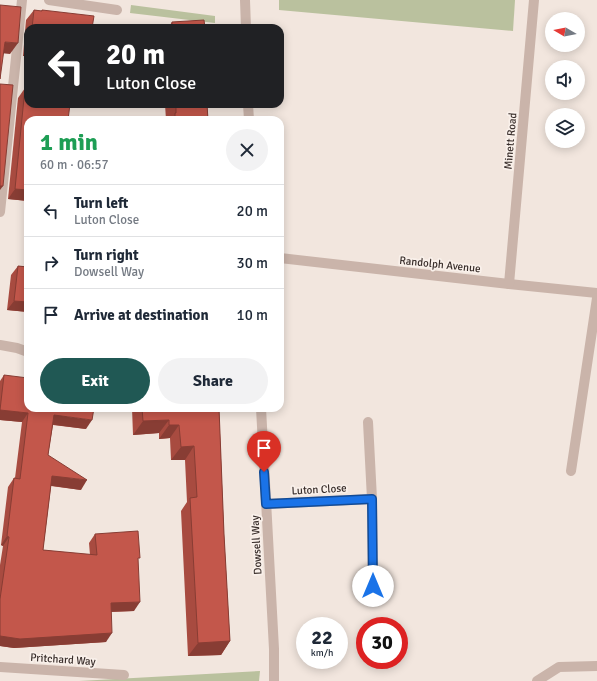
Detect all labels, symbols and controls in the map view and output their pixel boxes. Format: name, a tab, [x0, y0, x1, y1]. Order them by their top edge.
north arrow	[545, 12, 585, 52]
map controls	[545, 12, 585, 148]
text: 20 m	[106, 38, 165, 72]
icon: left	[40, 40, 92, 92]
button: sound	[545, 60, 585, 100]
text: Luton Close	[106, 72, 196, 94]
button: layers	[545, 108, 585, 148]
street label: Minett Road	[502, 112, 519, 170]
text: 1 min	[40, 127, 98, 157]
button: close	[226, 129, 268, 171]
text: 60 m · 06:57	[40, 157, 109, 173]
text: Turn left	[74, 194, 128, 212]
icon: left	[40, 200, 62, 222]
text: 20 m	[237, 202, 268, 220]
text: Luton Close	[74, 212, 139, 228]
text: Turn right	[74, 246, 139, 264]
icon: right	[40, 252, 62, 274]
text: 30 m	[237, 254, 268, 272]
street label: Randolph Avenue	[399, 254, 481, 275]
text: Dowsell Way	[74, 264, 144, 280]
icon: arrive	[40, 304, 62, 326]
text: Arrive at destination	[74, 306, 209, 324]
text: 10 m	[237, 306, 268, 324]
button: Exit	[40, 358, 150, 404]
button: Share	[158, 358, 268, 404]
pin	[247, 431, 281, 472]
icon: arrive	[253, 437, 275, 459]
street label: Luton Close	[291, 482, 347, 497]
street label: Dowsell Way	[248, 514, 265, 575]
position arrow	[352, 565, 394, 607]
speed limit sign: 30	[356, 617, 408, 669]
text: 22	[311, 625, 333, 650]
text: km/h	[311, 647, 333, 659]
street label: Pritchard Way	[30, 651, 97, 668]

